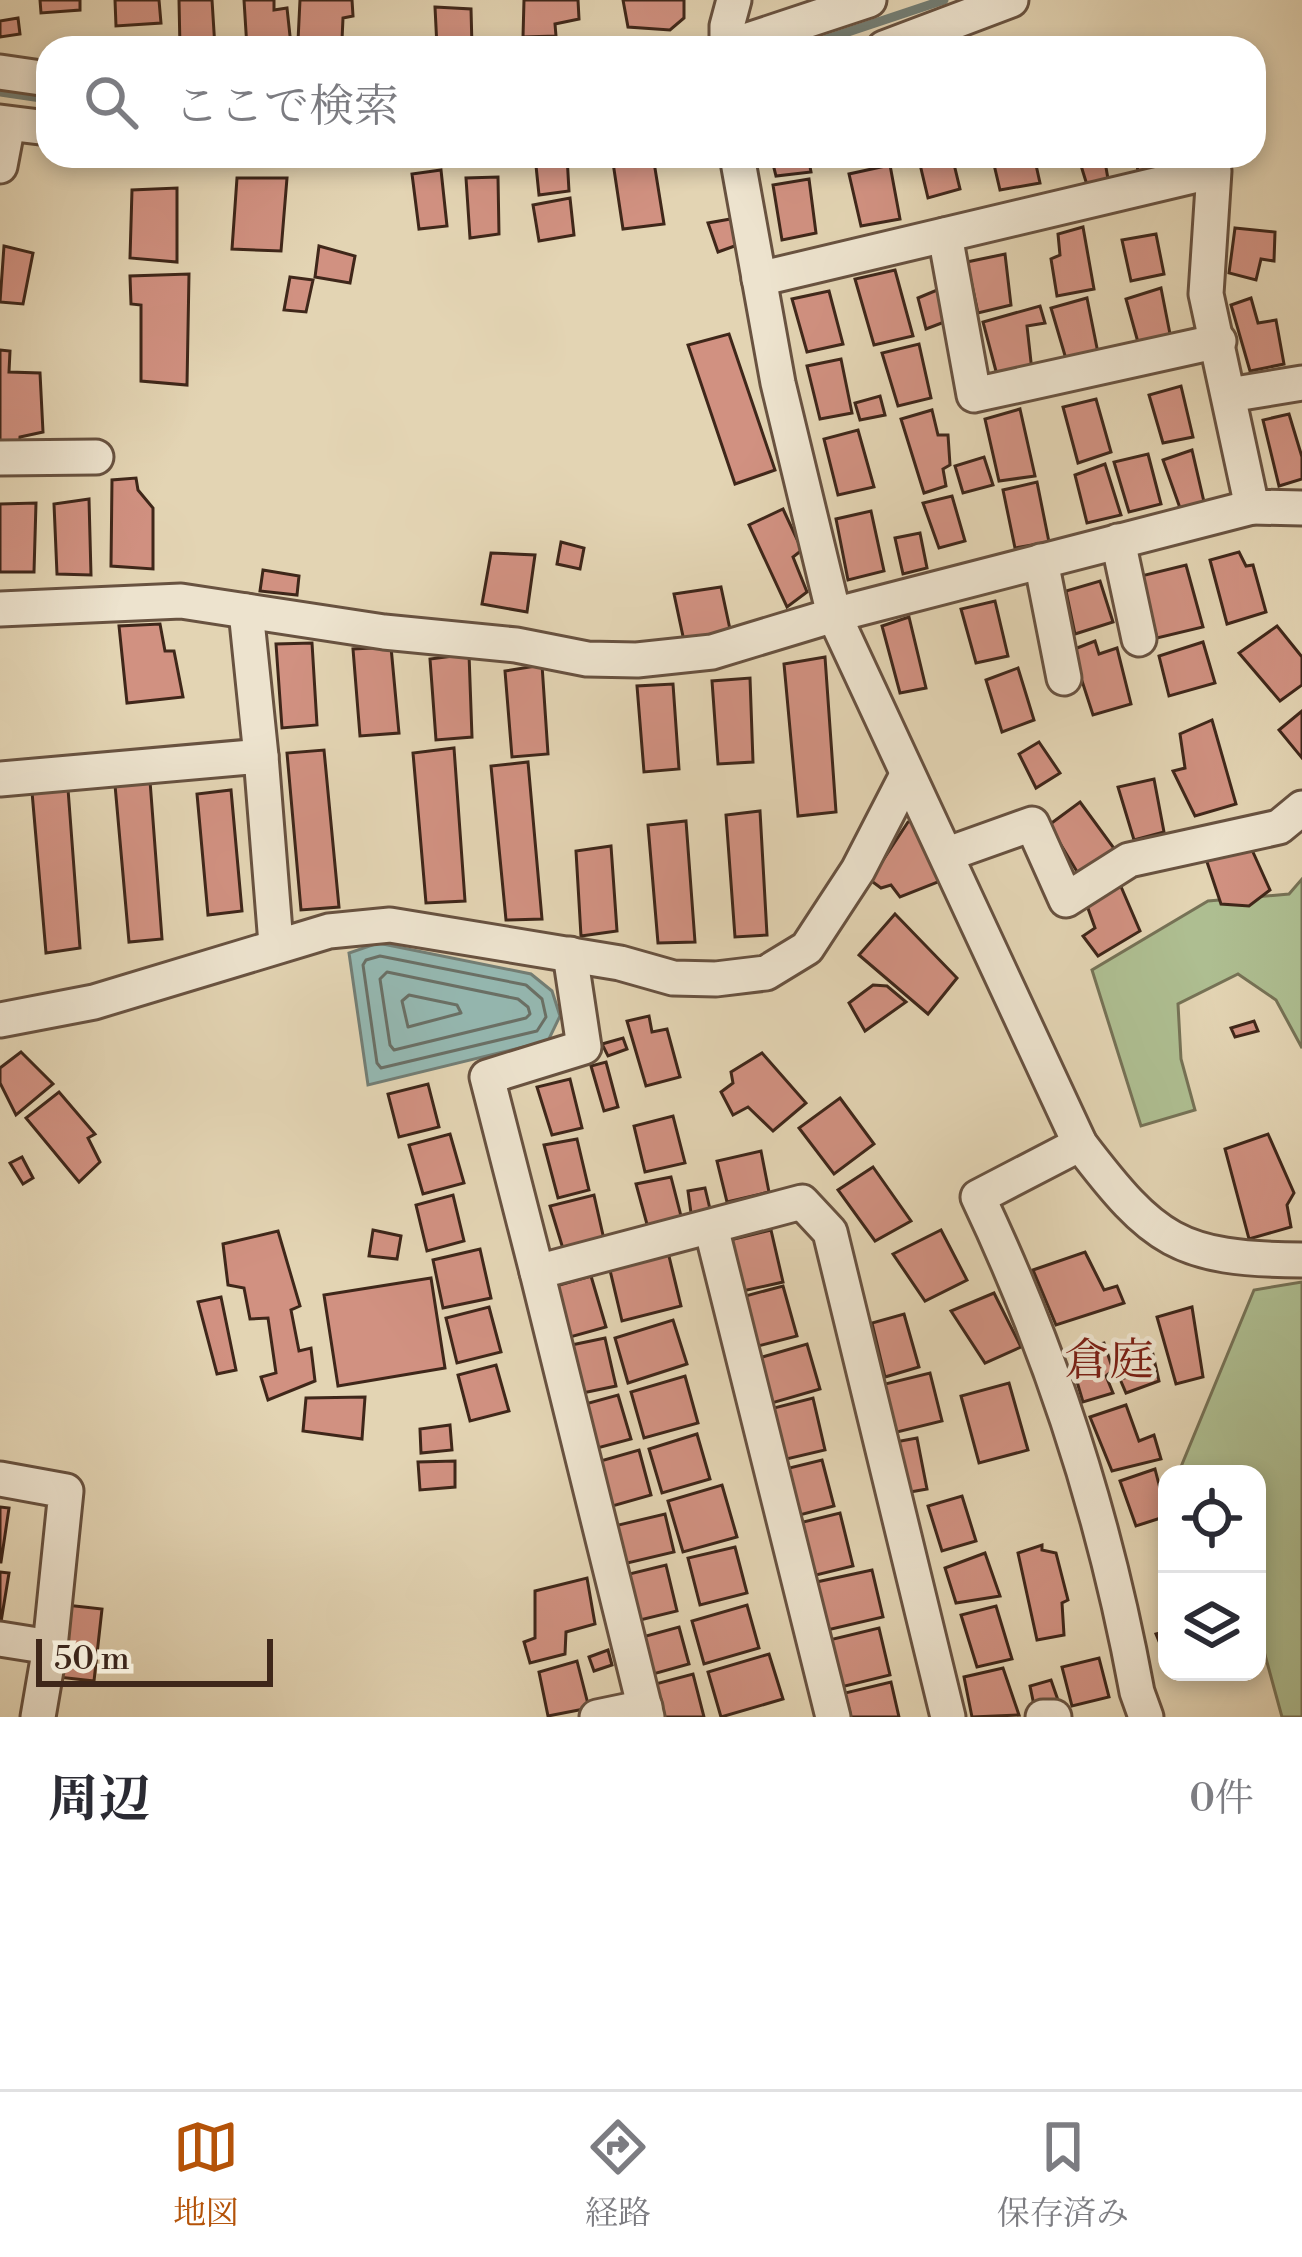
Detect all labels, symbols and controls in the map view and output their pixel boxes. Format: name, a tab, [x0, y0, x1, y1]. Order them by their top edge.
search box	[36, 36, 1266, 168]
icon: search	[78, 69, 144, 135]
text: ここで検索	[174, 79, 399, 136]
district label: 倉庭	[1064, 1333, 1154, 1390]
map controls	[1158, 1465, 1266, 1681]
button: locate	[1158, 1465, 1266, 1573]
button: layers	[1158, 1573, 1266, 1681]
scale bar	[36, 1633, 273, 1686]
text: 50 m	[54, 1639, 130, 1680]
text: 周辺	[48, 1769, 150, 1833]
text: 0件	[1189, 1775, 1254, 1824]
tab: 地図	[173, 2114, 239, 2235]
tab: 経路	[585, 2114, 651, 2235]
tab: 保存済み	[997, 2114, 1129, 2235]

